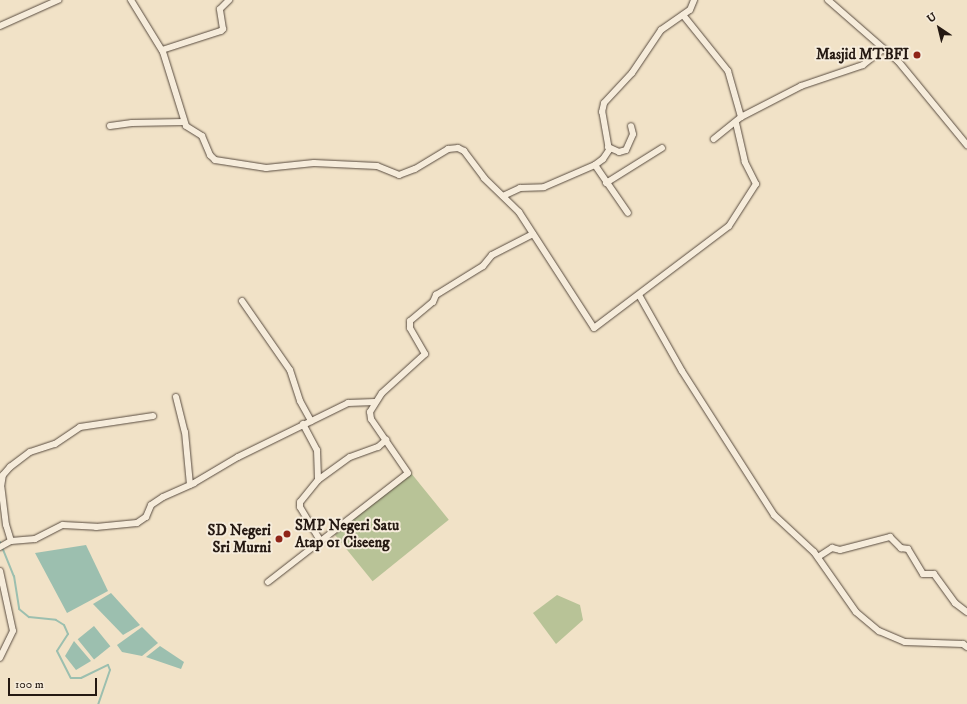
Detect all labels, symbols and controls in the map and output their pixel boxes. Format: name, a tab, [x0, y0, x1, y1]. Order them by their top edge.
north arrow	[919, 8, 959, 48]
text: U	[925, 10, 940, 26]
place label: Masjid MTBFI	[816, 46, 909, 64]
marker: Masjid MTBFI	[912, 50, 922, 60]
place label: SMP Negeri Satu Atap 01 Ciseeng	[295, 516, 399, 551]
place label: SD Negeri Sri Murni	[208, 521, 271, 556]
marker: SMP Negeri Satu Atap 01 Ciseeng	[282, 529, 292, 539]
marker: SD Negeri Sri Murni	[274, 534, 284, 544]
scale bar	[10, 670, 99, 696]
text: 100 m	[15, 677, 44, 692]

